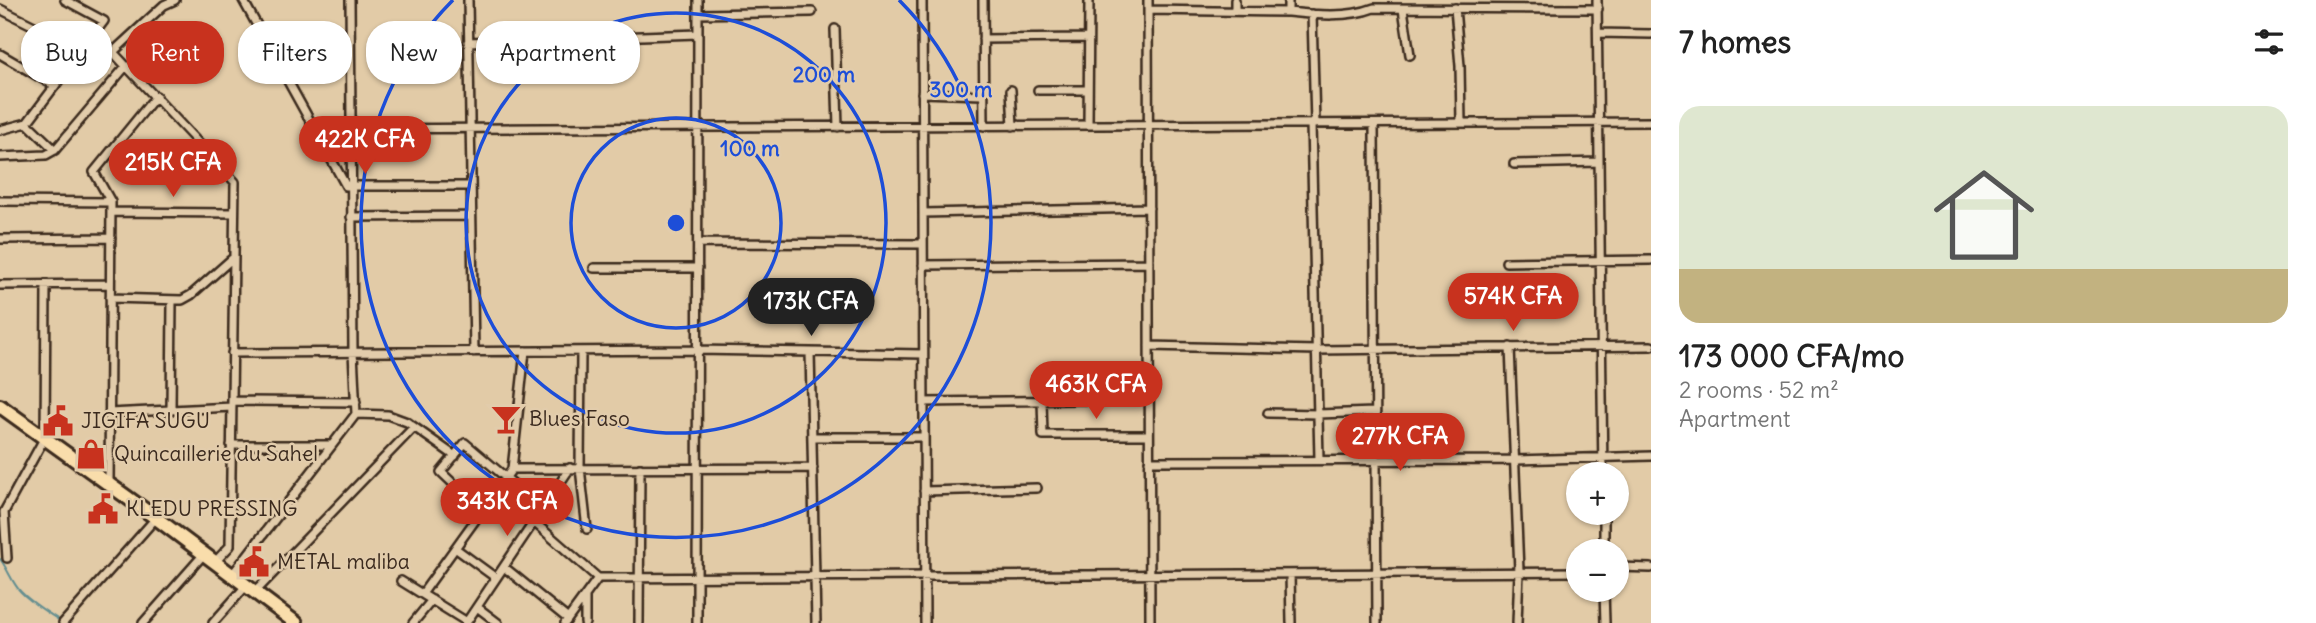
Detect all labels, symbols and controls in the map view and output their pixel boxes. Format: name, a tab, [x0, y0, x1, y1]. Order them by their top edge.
chip: Buy	[21, 21, 112, 84]
chip: Rent	[126, 21, 224, 84]
chip: Filters	[238, 21, 352, 84]
chip: New	[366, 21, 462, 84]
chip: Apartment	[476, 21, 640, 84]
text: 7 homes	[1679, 23, 1791, 61]
icon: filters	[2250, 23, 2288, 61]
text: 200 m	[793, 61, 856, 88]
text: 300 m	[930, 76, 993, 103]
pin: 422K CFA	[293, 116, 437, 176]
text: 422K CFA	[315, 124, 415, 153]
text: 100 m	[720, 135, 780, 162]
pin: 215K CFA	[101, 140, 245, 199]
text: 215K CFA	[125, 147, 221, 176]
icon: home	[1921, 152, 2047, 278]
centre of rings	[664, 211, 688, 235]
pin: 574K CFA	[1441, 274, 1585, 333]
pin: 173K CFA	[739, 278, 883, 338]
text: 574K CFA	[1464, 281, 1562, 310]
text: 173K CFA	[764, 286, 858, 315]
text: 173 000 CFA/mo	[1679, 337, 1904, 375]
pin: 463K CFA	[1024, 362, 1168, 421]
text: 463K CFA	[1045, 369, 1147, 398]
text: 2 rooms · 52 m²	[1679, 375, 1839, 404]
bar icon: Blues Faso	[489, 402, 523, 436]
public building icon: JIGIFA SUGU	[41, 404, 75, 438]
text: Apartment	[1679, 404, 1791, 433]
place label: Blues Faso	[529, 405, 630, 432]
place label: JIGIFA SUGU	[81, 407, 210, 434]
pin: 277K CFA	[1328, 414, 1472, 473]
text: 277K CFA	[1352, 421, 1448, 450]
shop icon: Quincaillerie du Sahel	[74, 437, 108, 471]
place label: Quincaillerie du Sahel	[114, 440, 318, 467]
map controls	[1566, 462, 1629, 602]
button: +	[1566, 462, 1629, 525]
pin: 343K CFA	[435, 478, 579, 538]
text: 343K CFA	[457, 486, 557, 515]
public building icon: KLEDU PRESSING	[86, 492, 120, 526]
place label: KLEDU PRESSING	[126, 495, 297, 522]
button: −	[1566, 539, 1629, 602]
public building icon: METAL maliba	[237, 545, 271, 579]
place label: METAL maliba	[277, 548, 410, 575]

